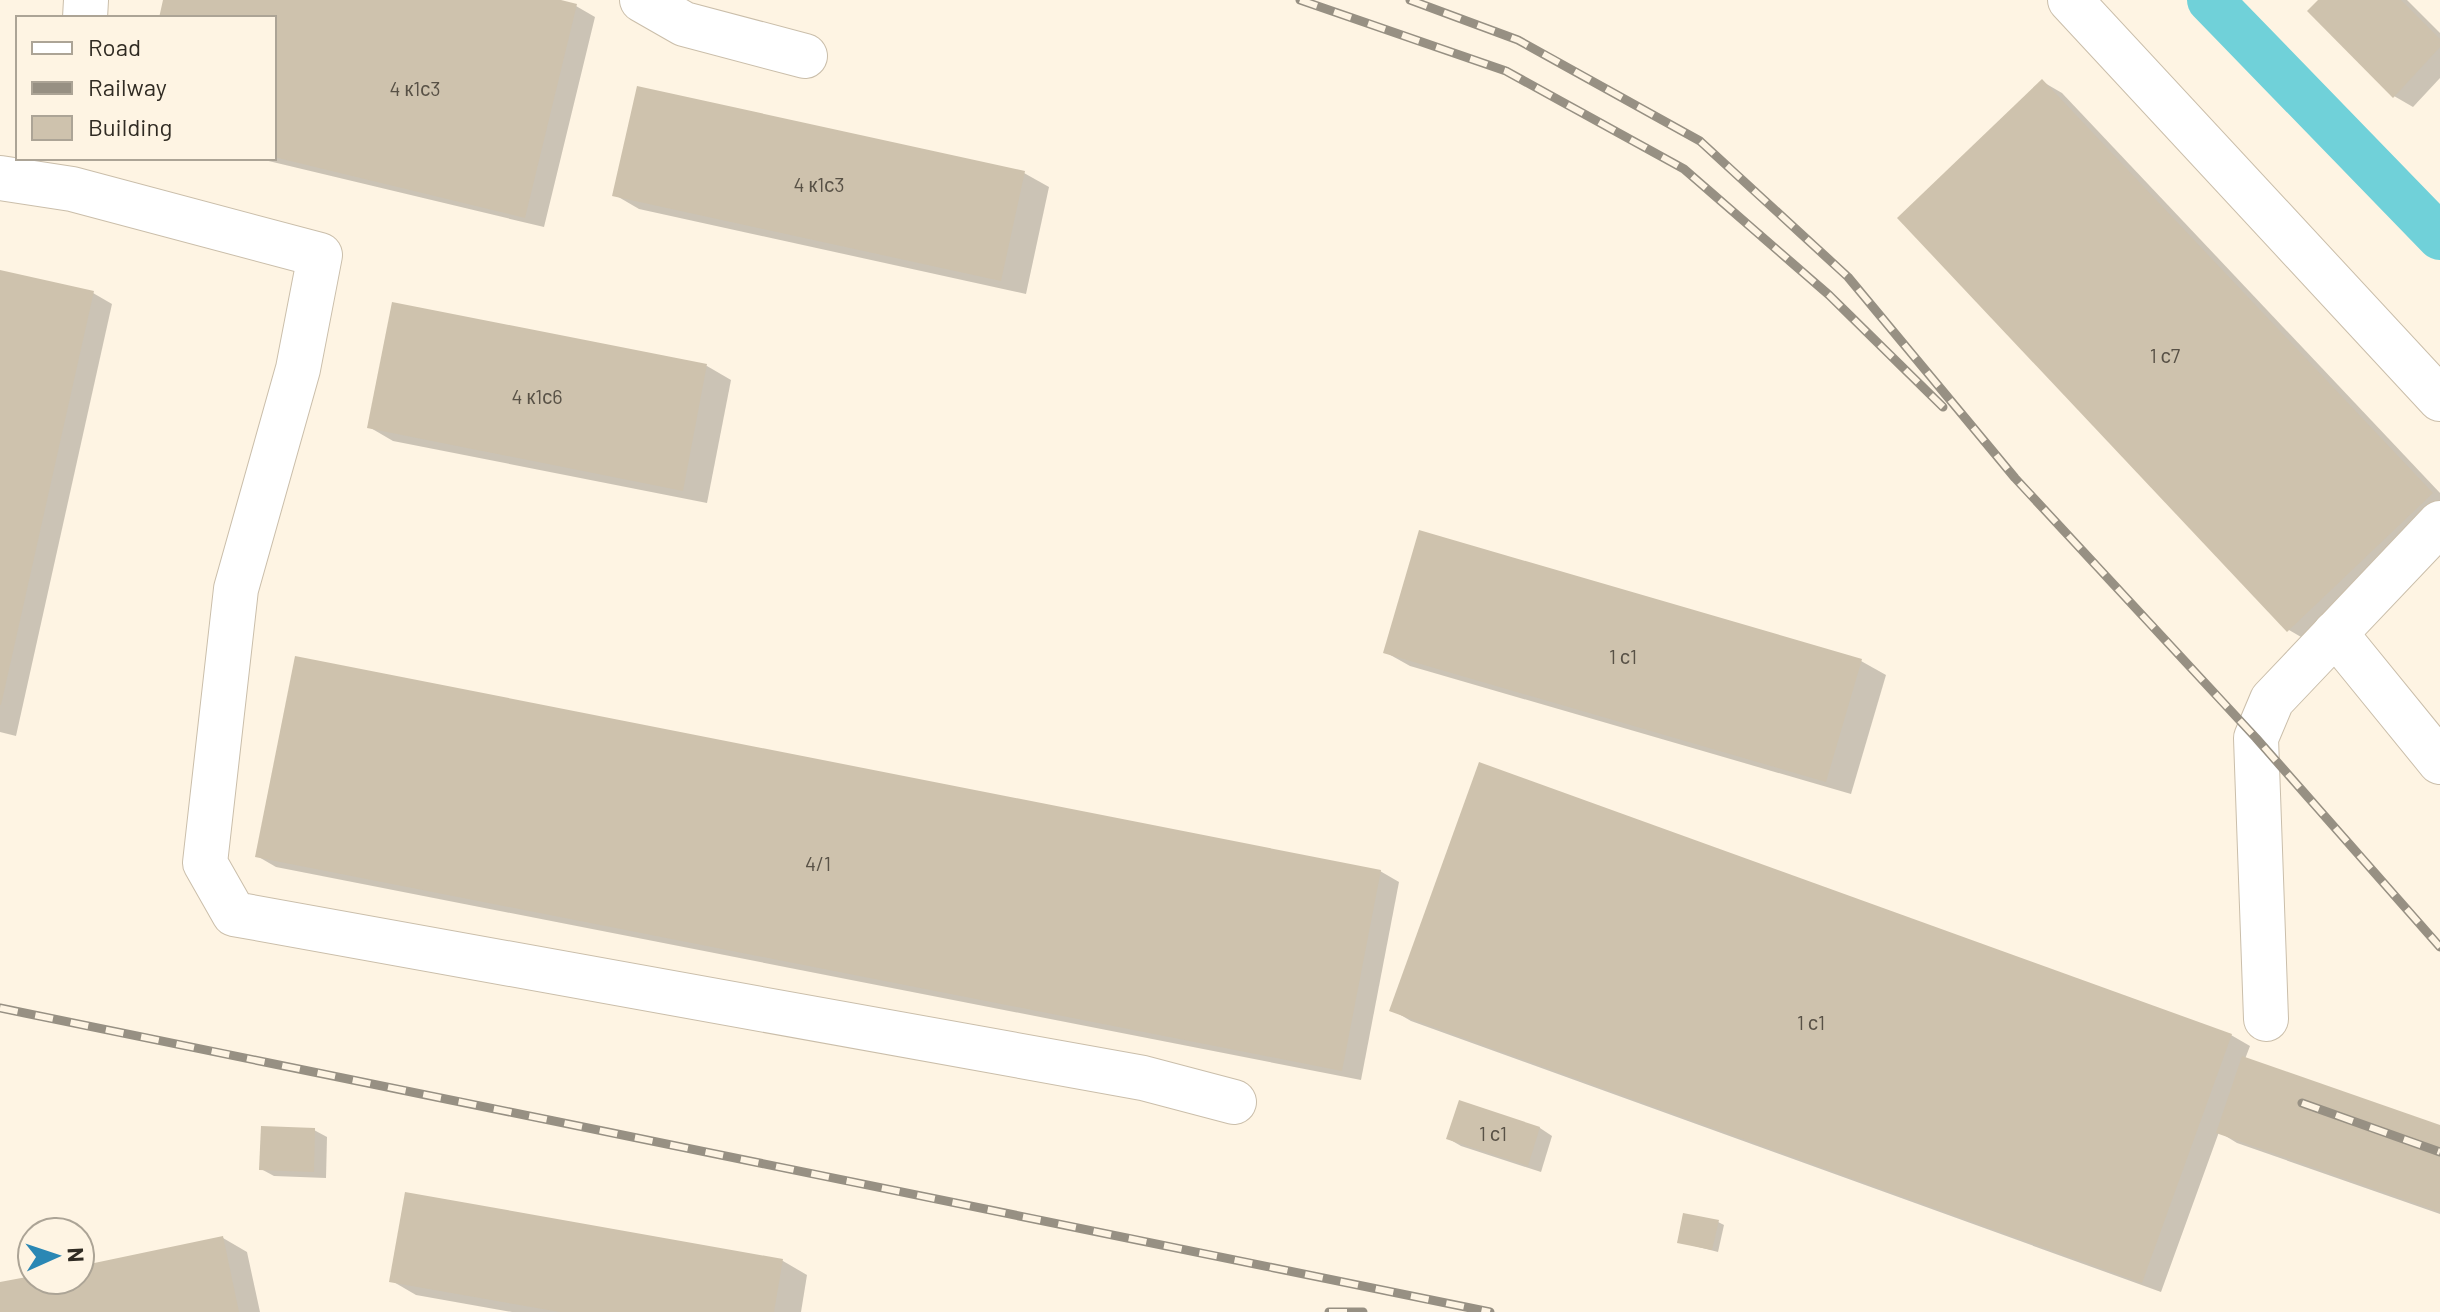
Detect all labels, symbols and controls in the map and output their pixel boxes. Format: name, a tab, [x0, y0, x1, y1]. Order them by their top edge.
legend	[16, 16, 276, 160]
text: Road	[88, 32, 141, 61]
text: Railway	[88, 72, 167, 101]
house number: 4 к1с3	[389, 76, 441, 100]
text: Building	[88, 112, 172, 141]
house number: 4 к1с3	[793, 172, 845, 196]
house number: 1 с7	[2150, 343, 2181, 367]
house number: 4 к1с6	[511, 384, 563, 408]
house number: 1 с1	[1609, 644, 1637, 668]
house number: 4/1	[805, 851, 831, 875]
house number: 1 с1	[1797, 1010, 1825, 1034]
house number: 1 с1	[1479, 1121, 1507, 1145]
north arrow	[16, 1216, 96, 1296]
text: N	[64, 1247, 90, 1263]

